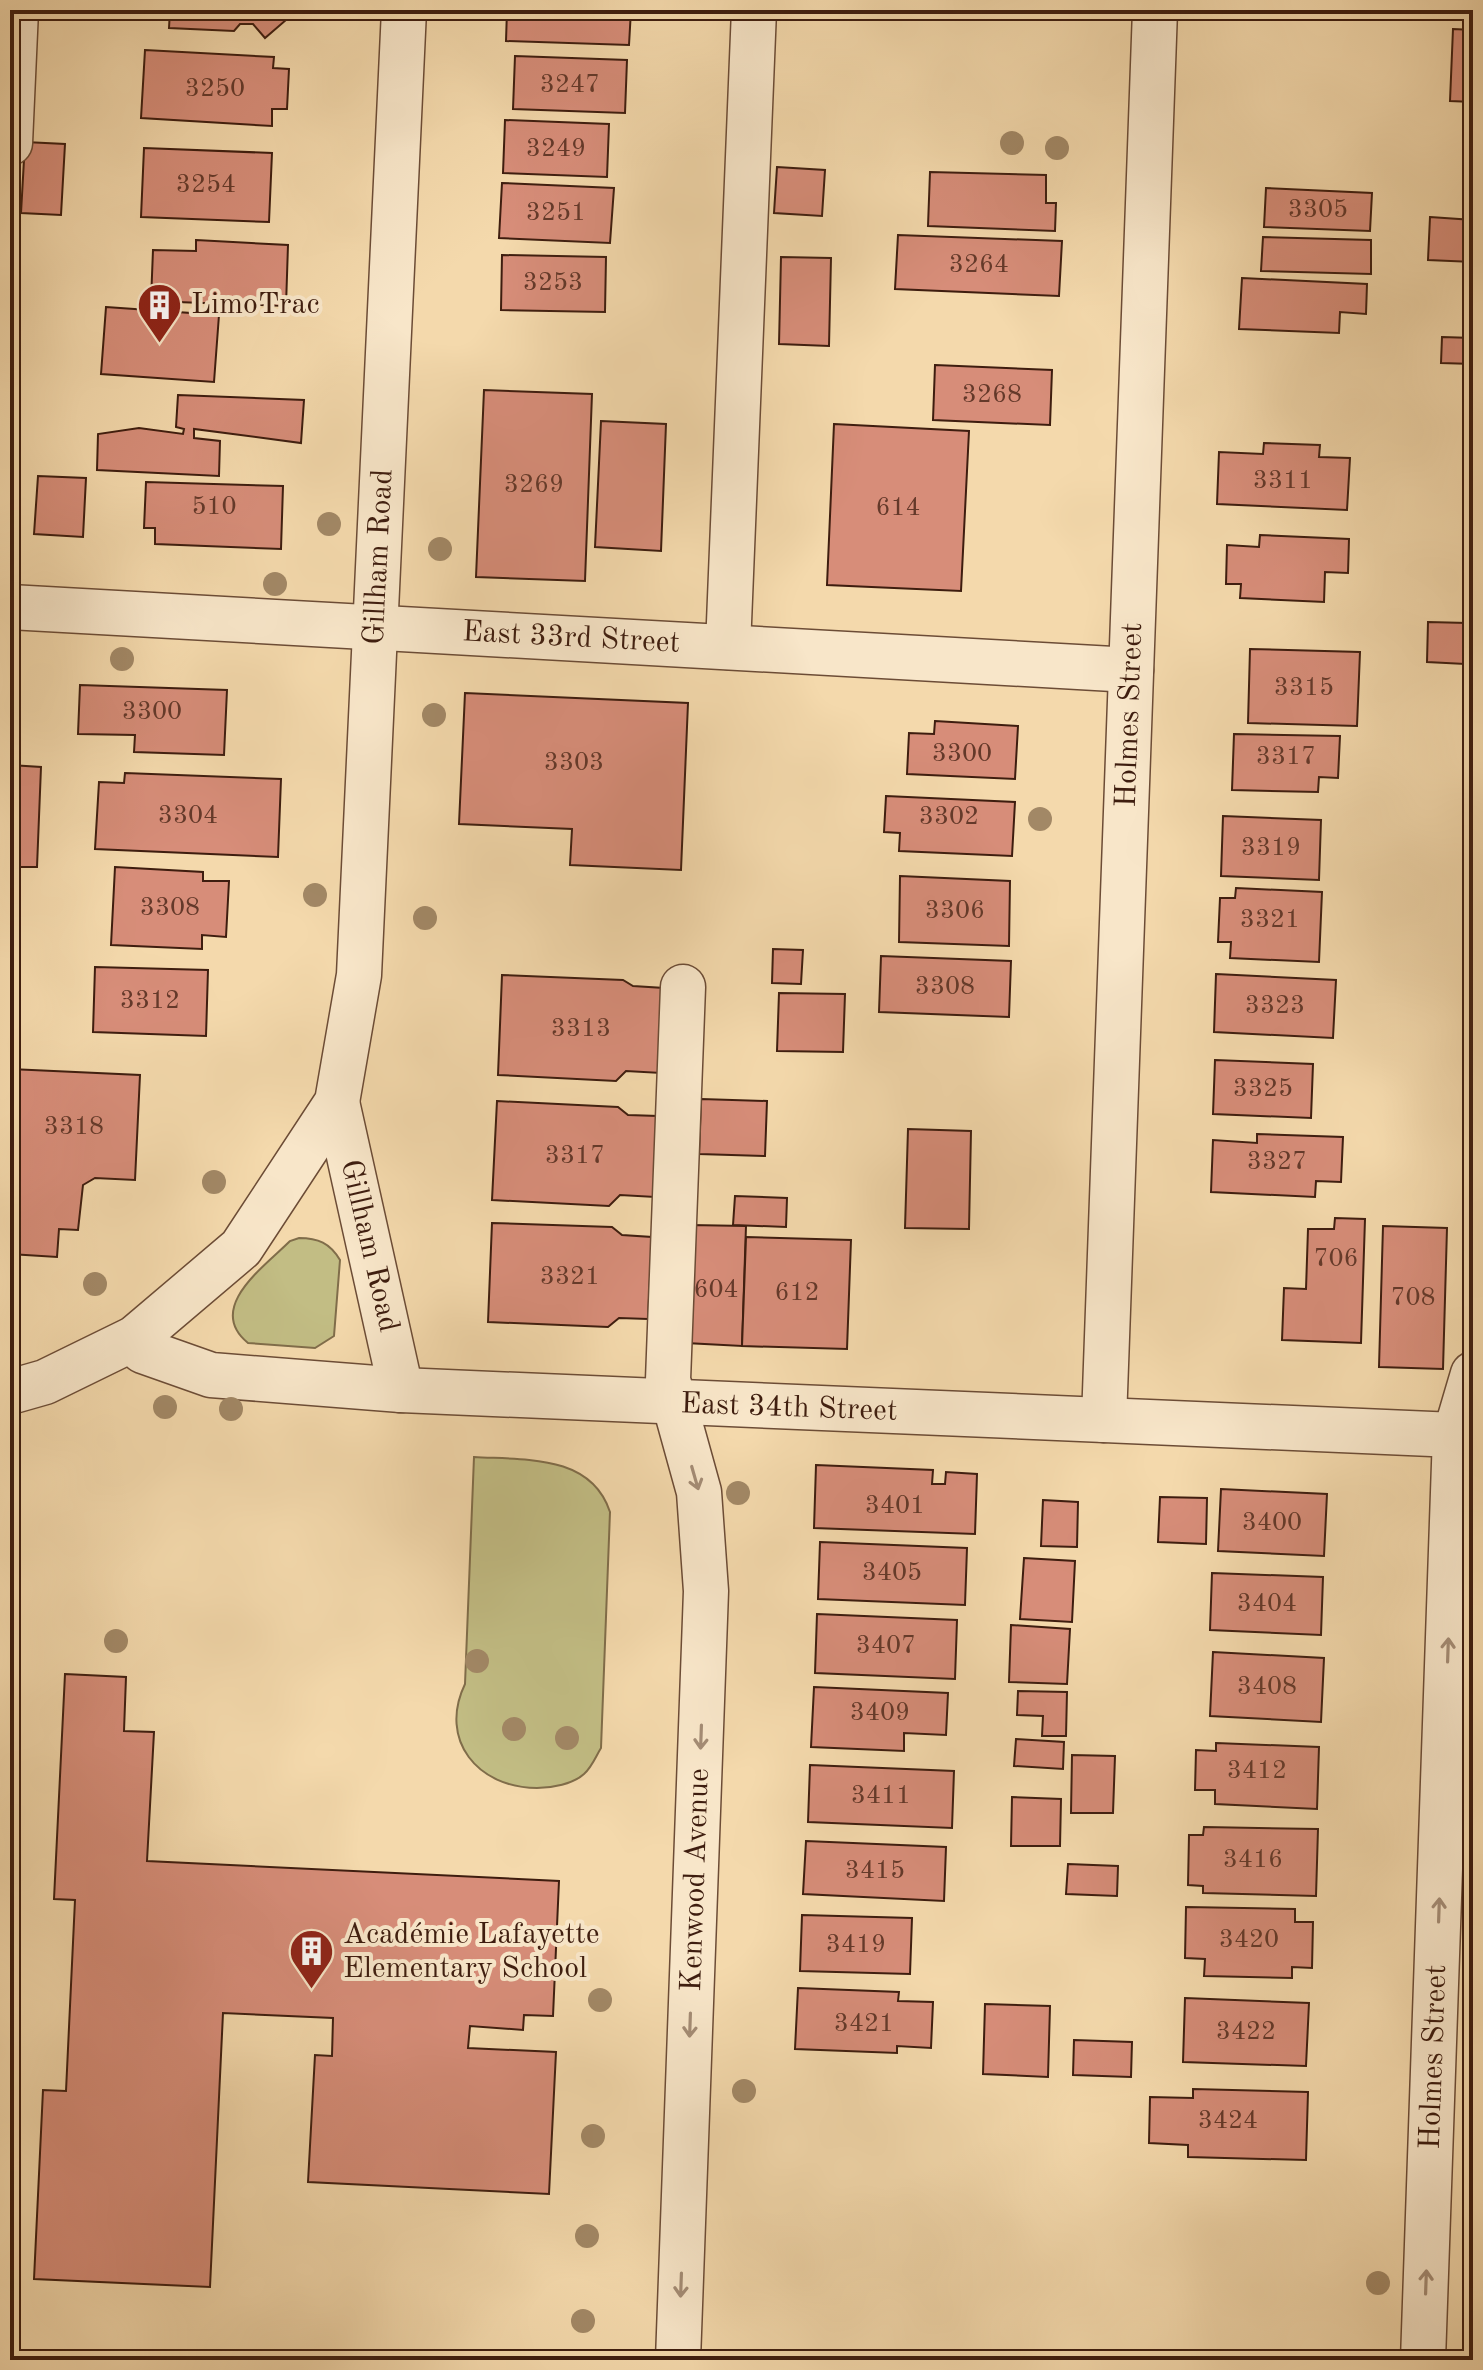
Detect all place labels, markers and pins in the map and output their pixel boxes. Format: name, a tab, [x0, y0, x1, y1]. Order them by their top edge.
building icon: LimoTrac	[136, 281, 184, 344]
place label: LimoTrac	[191, 290, 320, 320]
place label: Académie Lafayette Elementary School	[343, 1920, 600, 1984]
building icon: Académie Lafayette Elementary School	[288, 1928, 336, 1991]

